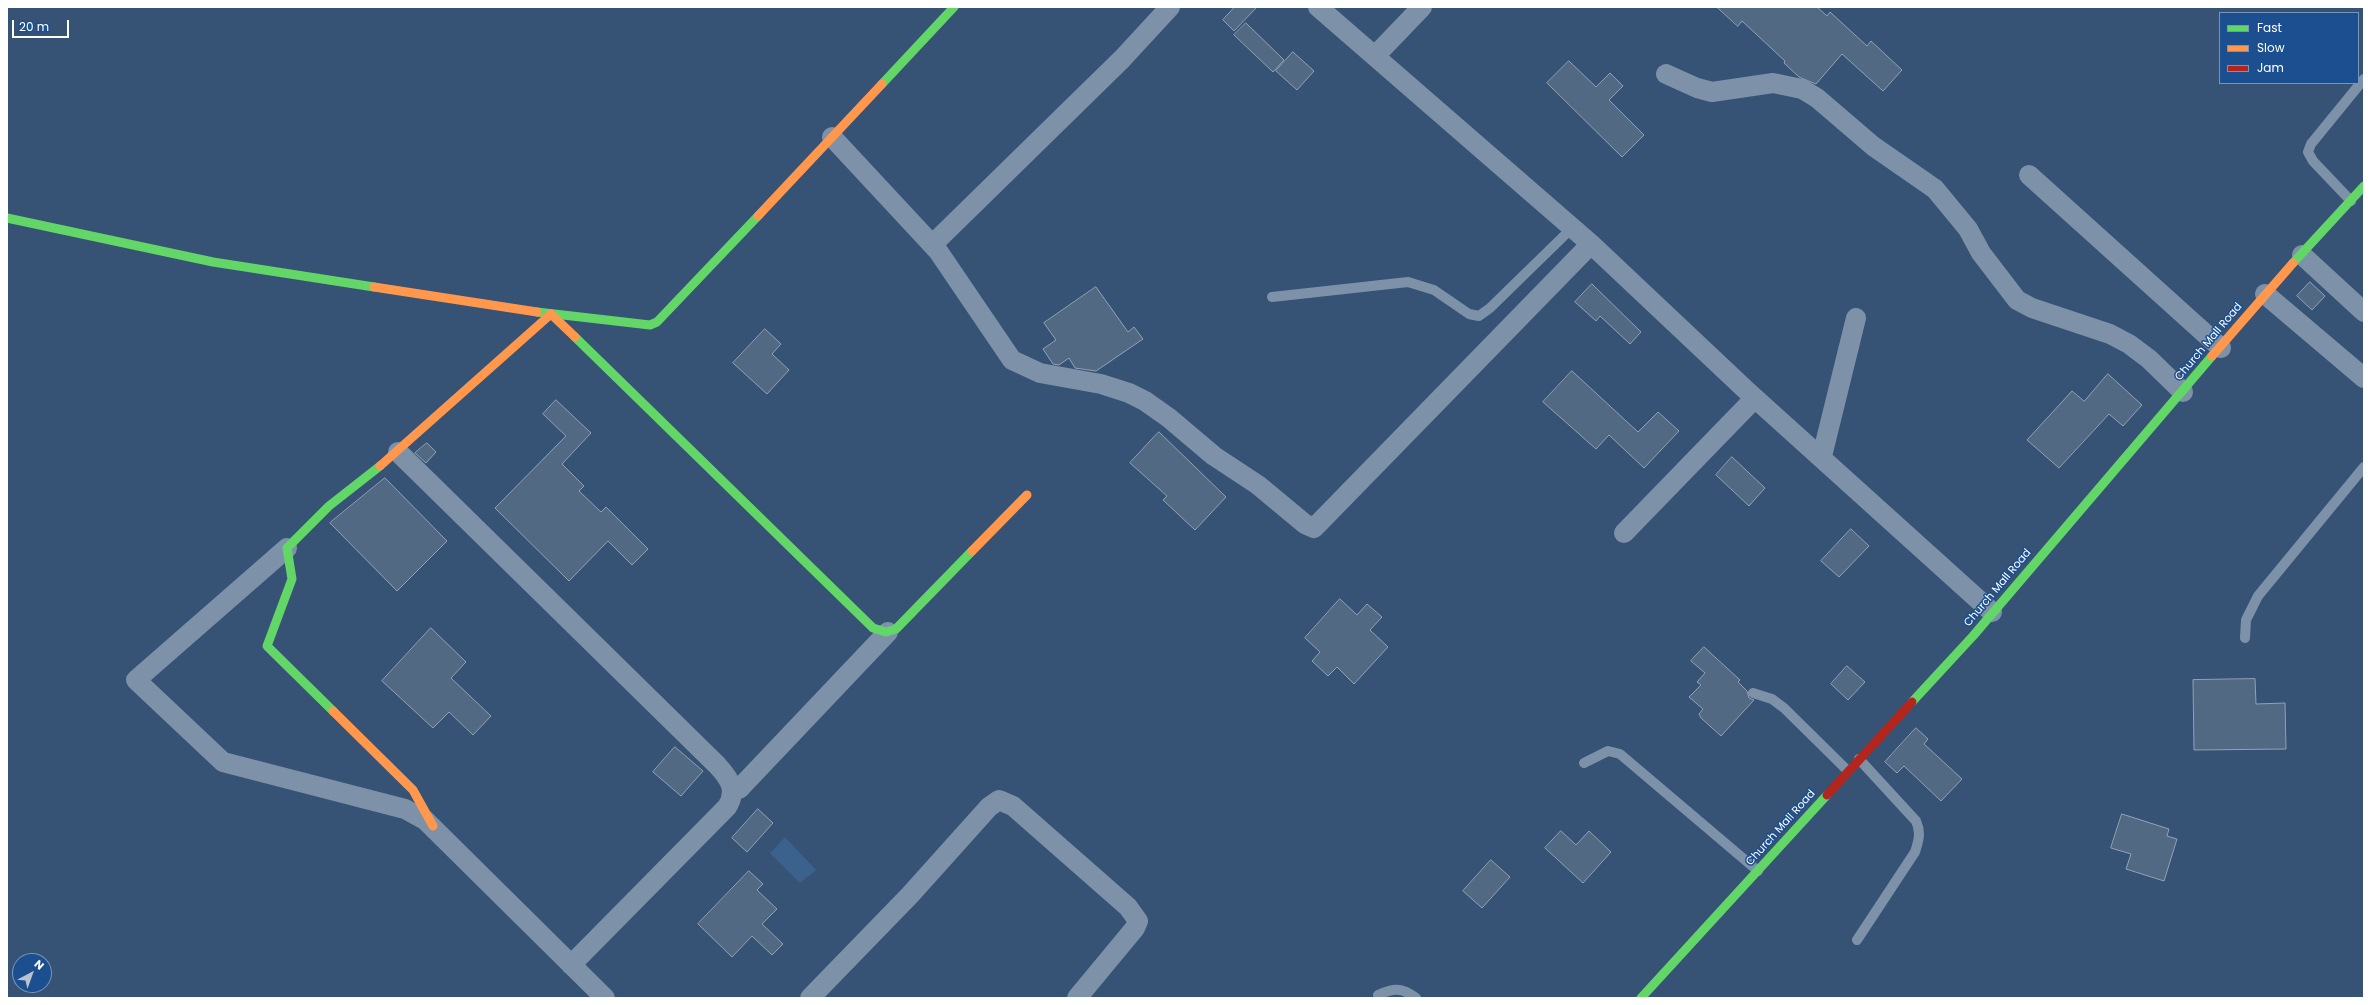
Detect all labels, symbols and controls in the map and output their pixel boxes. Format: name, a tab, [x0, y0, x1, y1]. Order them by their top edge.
scale bar	[14, 12, 71, 38]
legend	[2219, 12, 2359, 84]
text: 20 m	[19, 18, 49, 35]
text: Fast	[2257, 19, 2282, 36]
text: Slow	[2257, 39, 2285, 56]
text: Jam	[2257, 59, 2284, 76]
street label: Church Mall Road	[2173, 301, 2245, 383]
street label: Church Mall Road	[1962, 547, 2034, 629]
street label: Church Mall Road	[1744, 787, 1818, 869]
north arrow	[12, 953, 52, 993]
text: N	[31, 956, 48, 973]

